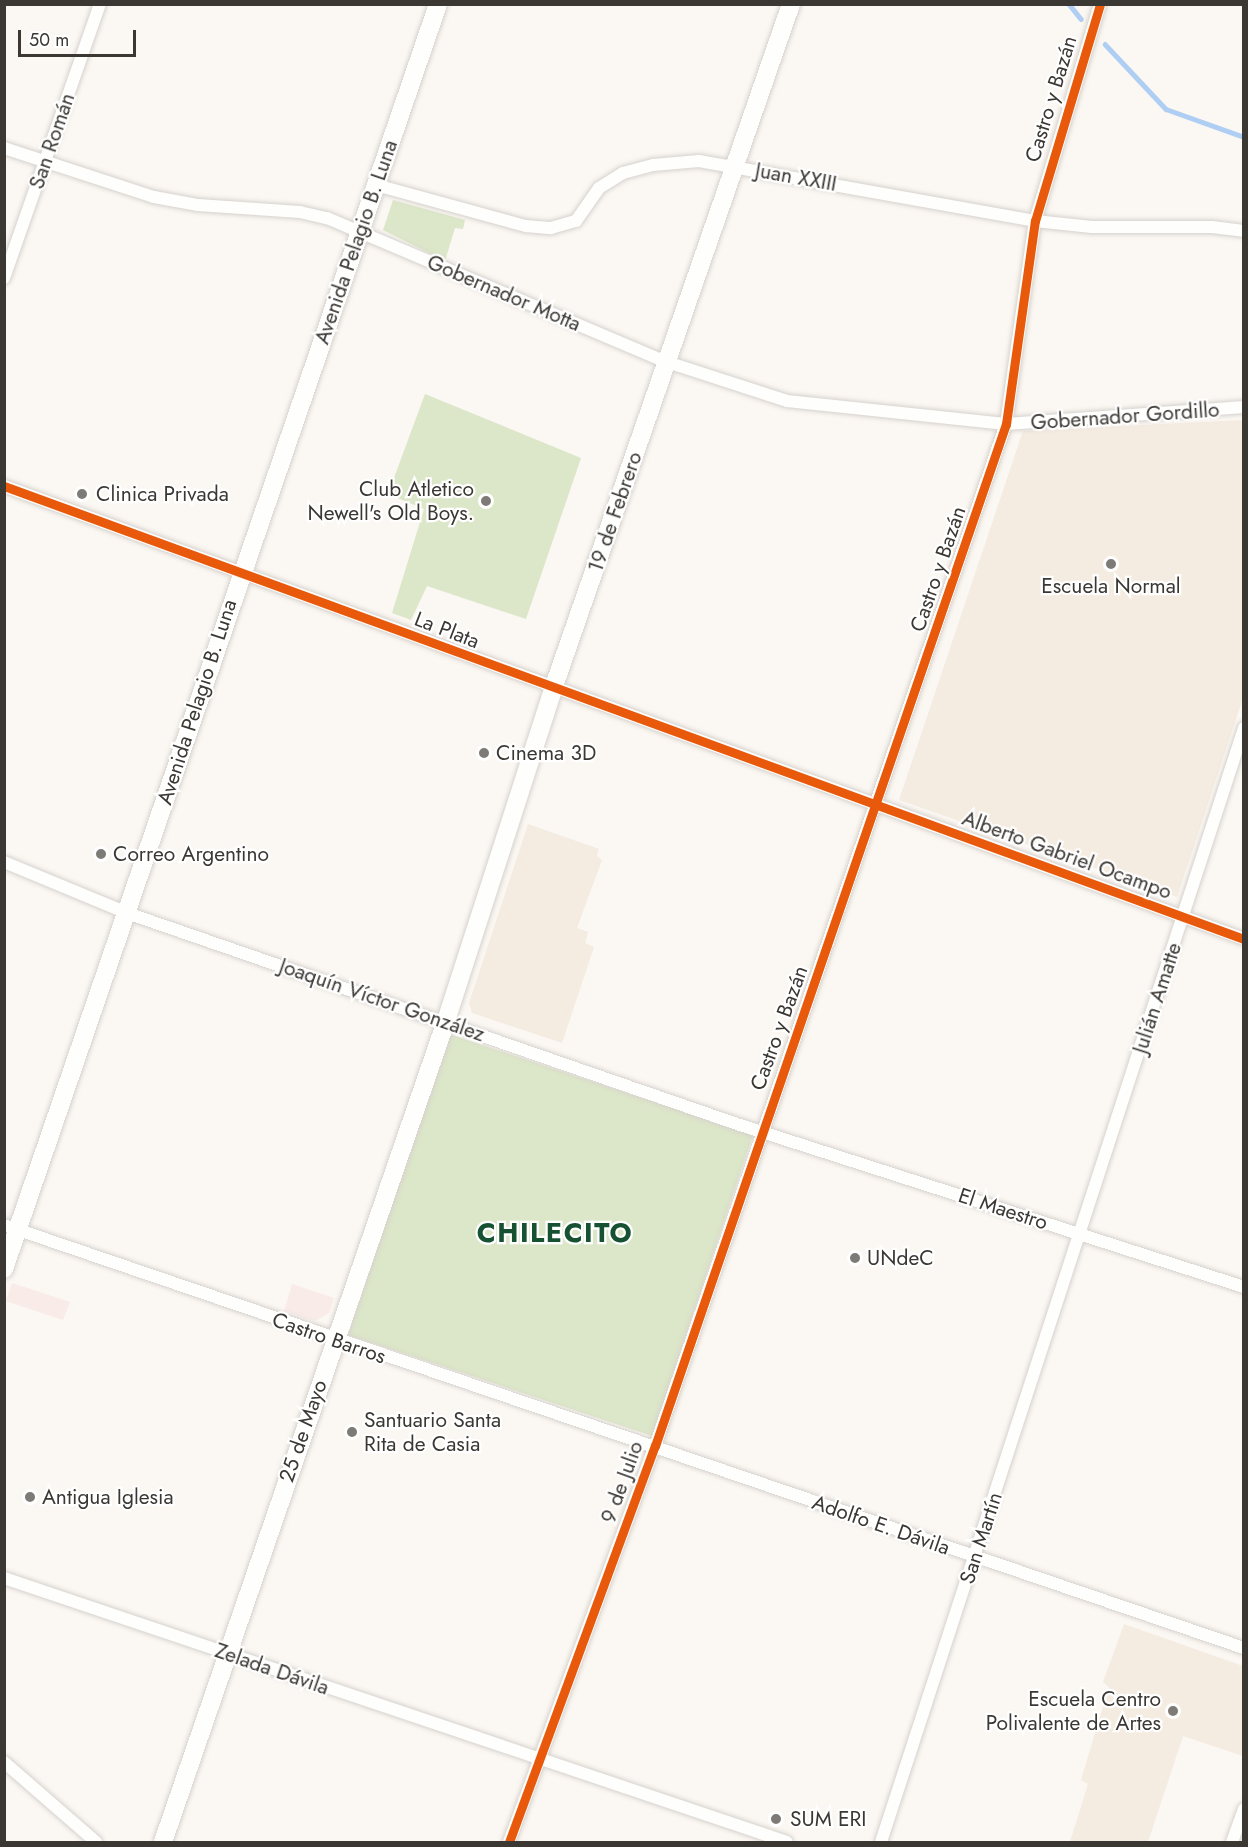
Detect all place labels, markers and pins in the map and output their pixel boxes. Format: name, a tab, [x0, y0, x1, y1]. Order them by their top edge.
place label: Club Atletico Newell's Old Boys.	[308, 476, 474, 526]
place label: Clinica Privada	[96, 481, 229, 507]
marker: Clinica Privada	[73, 485, 91, 503]
marker: Club Atletico Newell's Old Boys.	[479, 494, 493, 508]
marker: Escuela Normal	[1104, 557, 1118, 571]
place label: Escuela Normal	[1041, 573, 1181, 599]
place label: Cinema 3D	[496, 740, 596, 766]
marker: Cinema 3D	[477, 746, 491, 760]
place label: Correo Argentino	[113, 841, 269, 867]
marker: Correo Argentino	[94, 847, 108, 861]
place label: UNdeC	[867, 1245, 934, 1271]
marker: UNdeC	[848, 1251, 862, 1265]
place label: Santuario Santa Rita de Casia	[364, 1407, 501, 1457]
marker: Santuario Santa Rita de Casia	[345, 1425, 359, 1439]
place label: Antigua Iglesia	[42, 1484, 174, 1510]
marker: Antigua Iglesia	[23, 1490, 37, 1504]
place label: Escuela Centro Polivalente de Artes	[986, 1686, 1161, 1736]
marker: Escuela Centro Polivalente de Artes	[1166, 1704, 1180, 1718]
place label: SUM ERI	[790, 1806, 866, 1832]
marker: SUM ERI	[767, 1810, 785, 1828]

